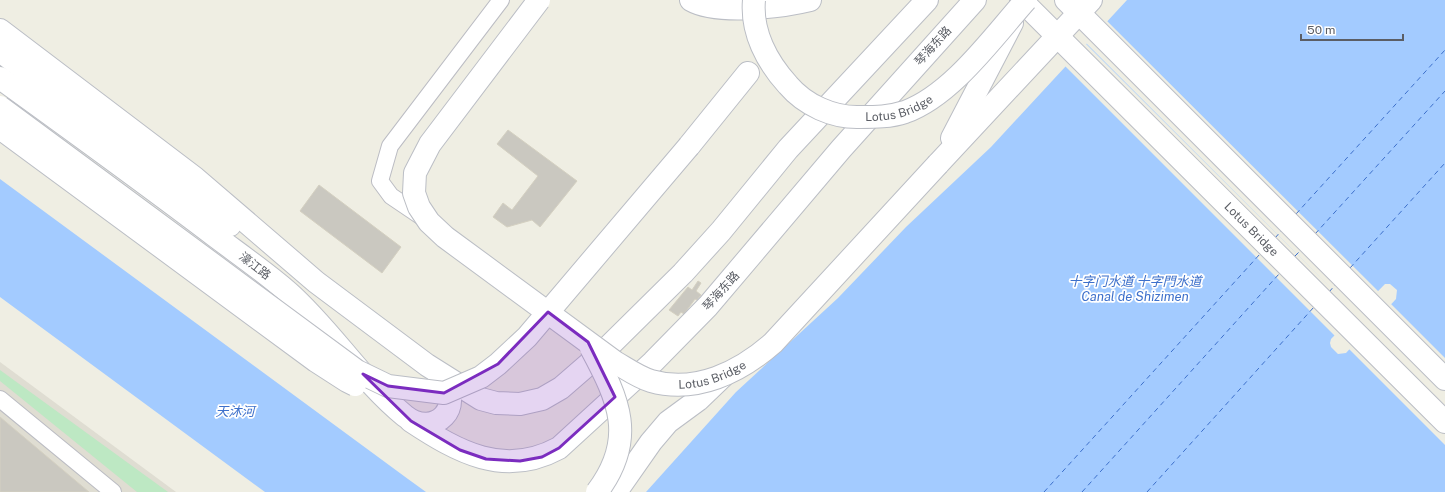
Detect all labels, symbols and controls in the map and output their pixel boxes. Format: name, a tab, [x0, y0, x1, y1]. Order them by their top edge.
scale bar	[1301, 16, 1403, 42]
street label: 琴海东路	[912, 23, 954, 69]
text: 50 m	[1307, 23, 1335, 37]
street label: Lotus Bridge	[865, 92, 936, 124]
street label: Lotus Bridge	[1221, 199, 1281, 259]
street label: 濠江路	[237, 249, 273, 283]
street label: 琴海东路	[700, 268, 742, 314]
water label: 十字门水道 十字門水道 Canal de Shizimen	[1068, 274, 1204, 304]
street label: Lotus Bridge	[678, 358, 749, 392]
water label: 天沐河	[215, 404, 257, 419]

